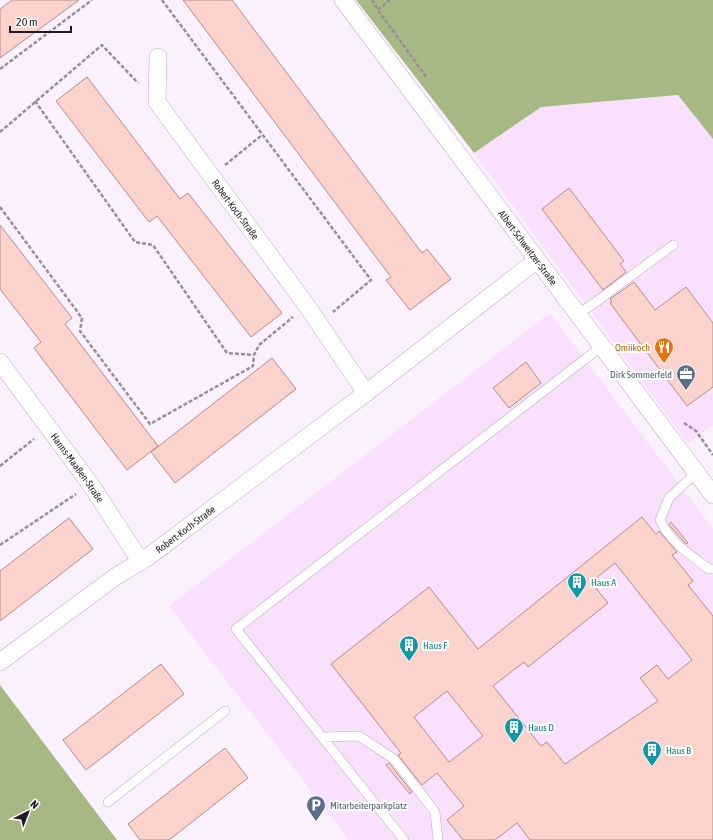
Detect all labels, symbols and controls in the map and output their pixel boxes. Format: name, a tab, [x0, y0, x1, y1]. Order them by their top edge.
scale bar	[10, 8, 71, 34]
text: 20 m	[16, 15, 38, 29]
street label: Robert-Koch-Straße	[210, 177, 261, 242]
street label: Albert-Schweitzer-Straße	[496, 208, 559, 288]
restaurant icon: Omiikoch	[653, 336, 675, 364]
place label: Omiikoch	[615, 342, 650, 353]
office icon: Dirk Sommerfeld	[675, 363, 697, 391]
place label: Dirk Sommerfeld	[610, 369, 672, 380]
street label: Hanns-Maaßen-Straße	[49, 431, 106, 505]
street label: Robert-Koch-Straße	[154, 503, 218, 555]
building icon: Haus A	[566, 571, 588, 599]
place label: Haus A	[591, 577, 616, 588]
building icon: Haus F	[398, 634, 420, 662]
place label: Haus F	[423, 640, 447, 651]
building icon: Haus D	[503, 716, 525, 744]
place label: Haus D	[528, 722, 554, 733]
building icon: Haus B	[641, 739, 663, 767]
place label: Haus B	[666, 745, 691, 756]
north arrow	[8, 792, 48, 832]
parking icon: Mitarbeiterparkplatz	[305, 794, 327, 822]
text: N	[28, 798, 41, 811]
place label: Mitarbeiterparkplatz	[330, 800, 407, 811]

